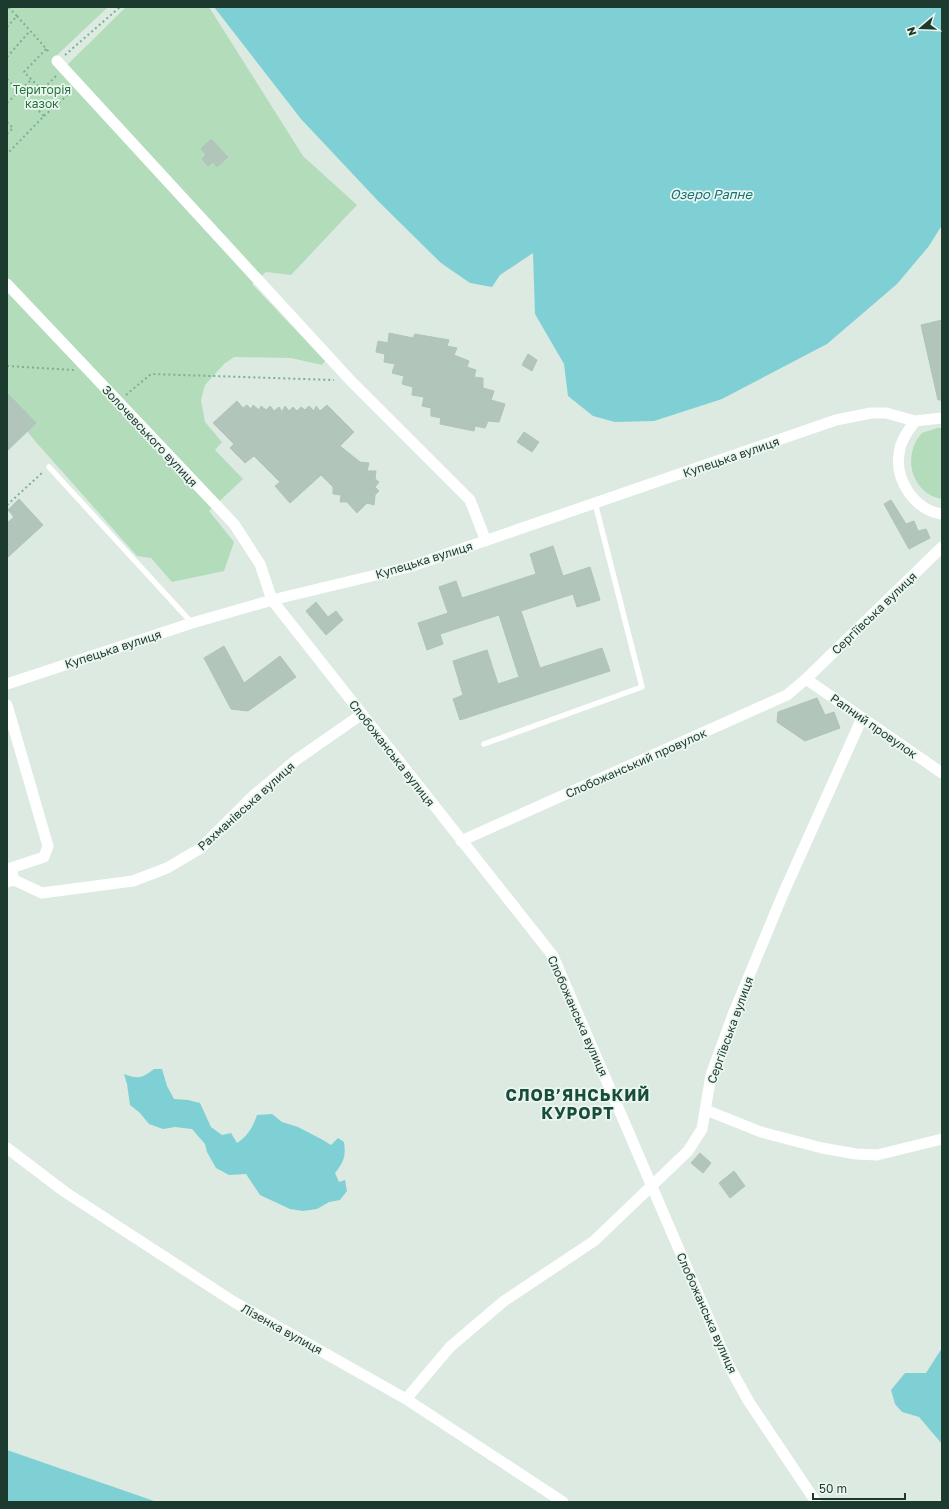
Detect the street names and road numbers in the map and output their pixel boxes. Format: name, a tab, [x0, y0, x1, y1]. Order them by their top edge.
street label: Золочевського вулиця	[99, 382, 201, 490]
street label: Купецька вулиця	[681, 433, 781, 481]
street label: Купецька вулиця	[374, 538, 474, 582]
street label: Сергіївська вулиця	[828, 569, 920, 657]
street label: Купецька вулиця	[63, 626, 163, 672]
street label: Рапний провулок	[828, 690, 920, 762]
street label: Слобожанська вулиця	[346, 697, 438, 809]
street label: Слобожанський провулок	[563, 725, 709, 801]
street label: Рахманівська вулиця	[194, 759, 298, 853]
street label: Слобожанська вулиця	[545, 953, 611, 1079]
street label: Сергіївська вулиця	[704, 975, 756, 1085]
street label: Слобожанська вулиця	[674, 1250, 740, 1376]
street label: Лізенка вулиця	[239, 1300, 325, 1358]

